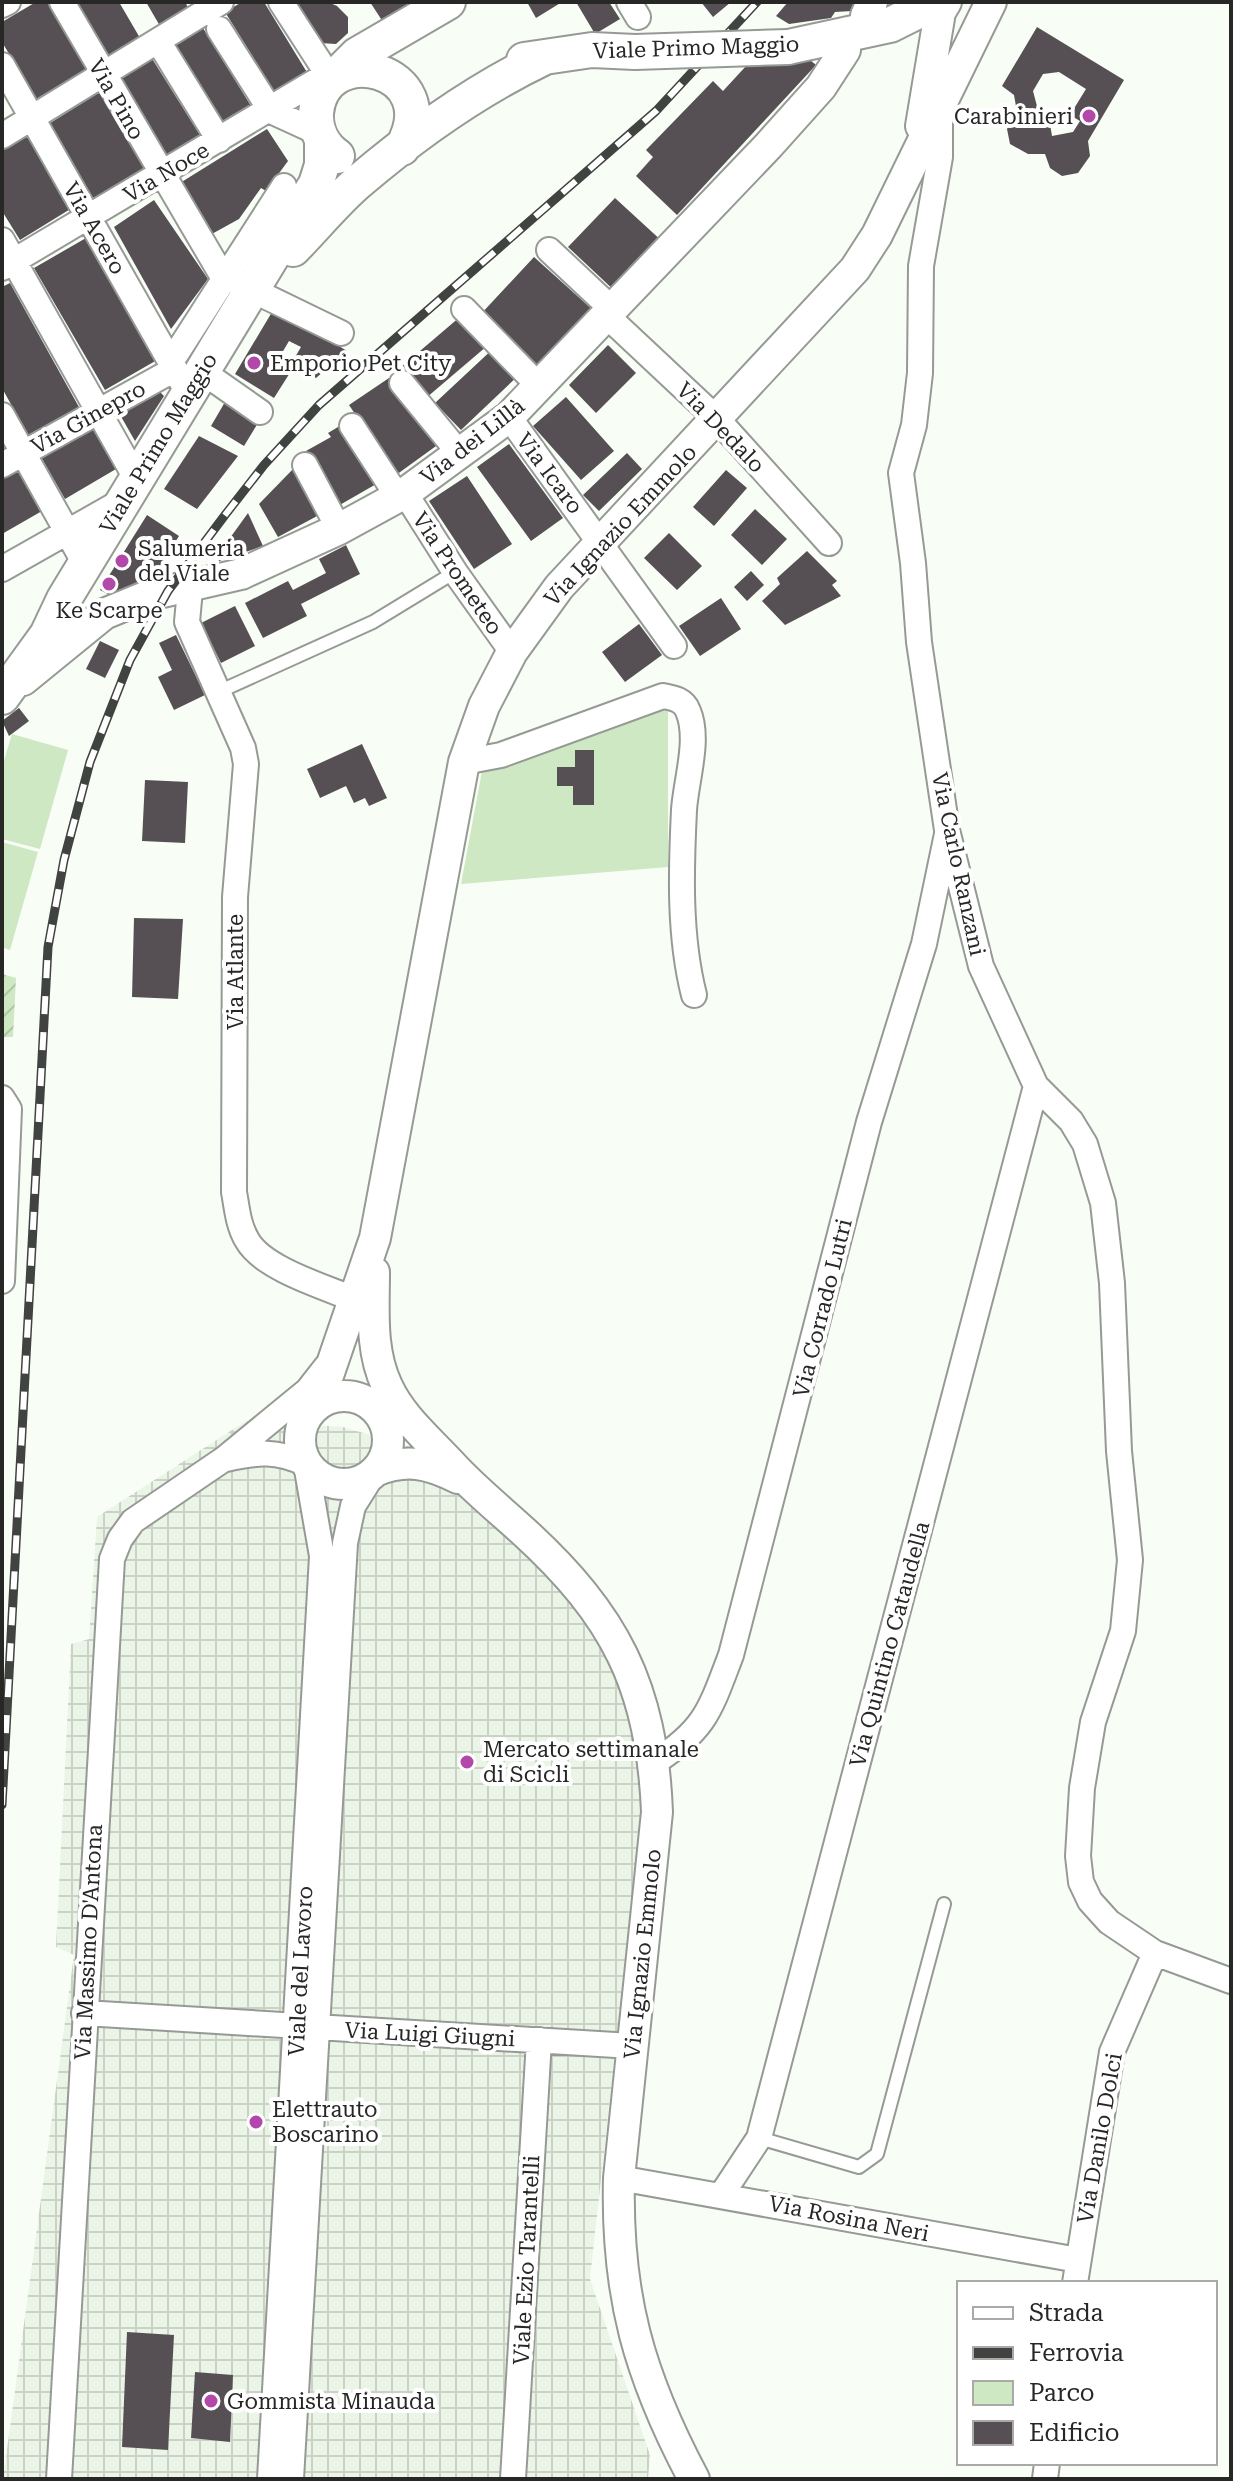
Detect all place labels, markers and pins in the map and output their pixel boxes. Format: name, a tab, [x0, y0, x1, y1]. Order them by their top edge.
place label: Carabinieri	[954, 104, 1073, 129]
marker: Carabinieri	[1080, 107, 1098, 125]
place label: Emporio Pet City	[270, 351, 451, 376]
marker: Emporio Pet City	[245, 354, 263, 372]
place label: Salumeria del Viale	[138, 536, 244, 586]
marker: Salumeria del Viale	[113, 552, 131, 570]
marker: Ke Scarpe	[100, 575, 118, 593]
place label: Ke Scarpe	[56, 598, 163, 623]
place label: Mercato settimanale di Scicli	[483, 1737, 699, 1787]
marker: Mercato settimanale di Scicli	[458, 1753, 476, 1771]
place label: Elettrauto Boscarino	[272, 2097, 379, 2147]
marker: Elettrauto Boscarino	[247, 2113, 265, 2131]
place label: Gommista Minauda	[227, 2389, 435, 2414]
marker: Gommista Minauda	[202, 2392, 220, 2410]

